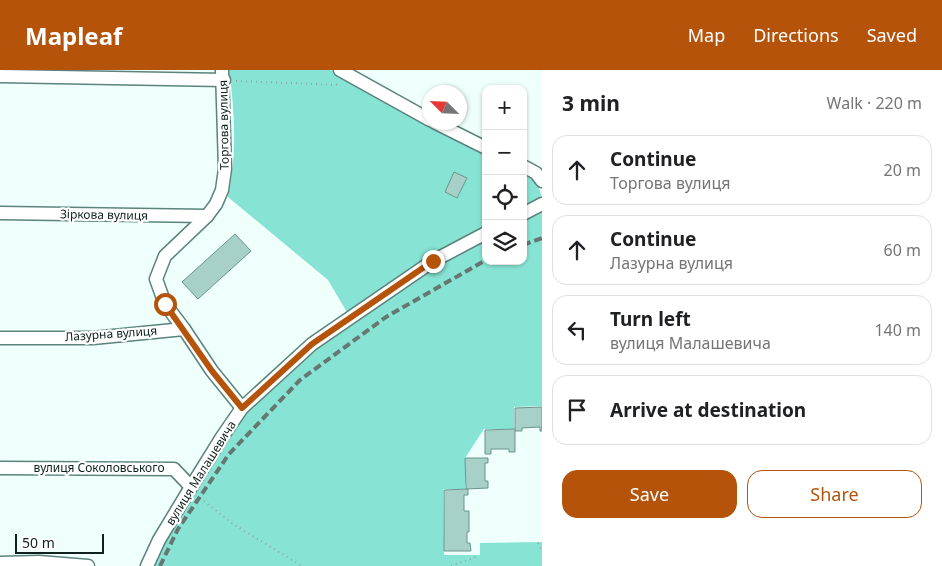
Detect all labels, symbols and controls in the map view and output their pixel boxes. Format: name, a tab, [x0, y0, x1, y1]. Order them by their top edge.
text: Mapleaf	[25, 19, 122, 52]
text: Map	[688, 23, 725, 47]
text: Directions	[753, 23, 839, 47]
text: Saved	[867, 23, 917, 47]
street label: Торгова вулиця	[214, 80, 233, 170]
north arrow	[422, 85, 467, 130]
map controls	[482, 85, 527, 265]
button: +	[482, 85, 527, 130]
text: 3 min	[562, 89, 620, 117]
text: Walk · 220 m	[827, 92, 922, 114]
button: −	[482, 130, 527, 175]
text: Continue	[610, 146, 696, 172]
icon: ahead	[563, 156, 591, 184]
text: 20 m	[884, 159, 921, 181]
text: Торгова вулиця	[610, 172, 730, 194]
button: locate	[482, 175, 527, 220]
street label: Зіркова вулиця	[60, 205, 148, 224]
button: layers	[482, 220, 527, 265]
text: Continue	[610, 226, 696, 252]
icon: ahead	[563, 236, 591, 264]
text: 60 m	[884, 239, 921, 261]
route end	[422, 250, 445, 273]
text: Лазурна вулиця	[610, 252, 733, 274]
route start	[154, 293, 177, 316]
text: Turn left	[610, 306, 691, 332]
icon: left	[563, 316, 591, 344]
text: 140 m	[874, 319, 921, 341]
street label: Лазурна вулиця	[64, 322, 158, 345]
text: вулиця Малашевича	[610, 332, 771, 354]
icon: arrive	[563, 396, 591, 424]
text: Arrive at destination	[610, 397, 806, 423]
street label: вулиця Малашевича	[161, 417, 240, 528]
street label: вулиця Соколовського	[33, 459, 165, 476]
button: Save	[562, 470, 737, 518]
button: Share	[747, 470, 922, 518]
scale bar	[15, 531, 104, 554]
text: 50 m	[22, 533, 55, 552]

